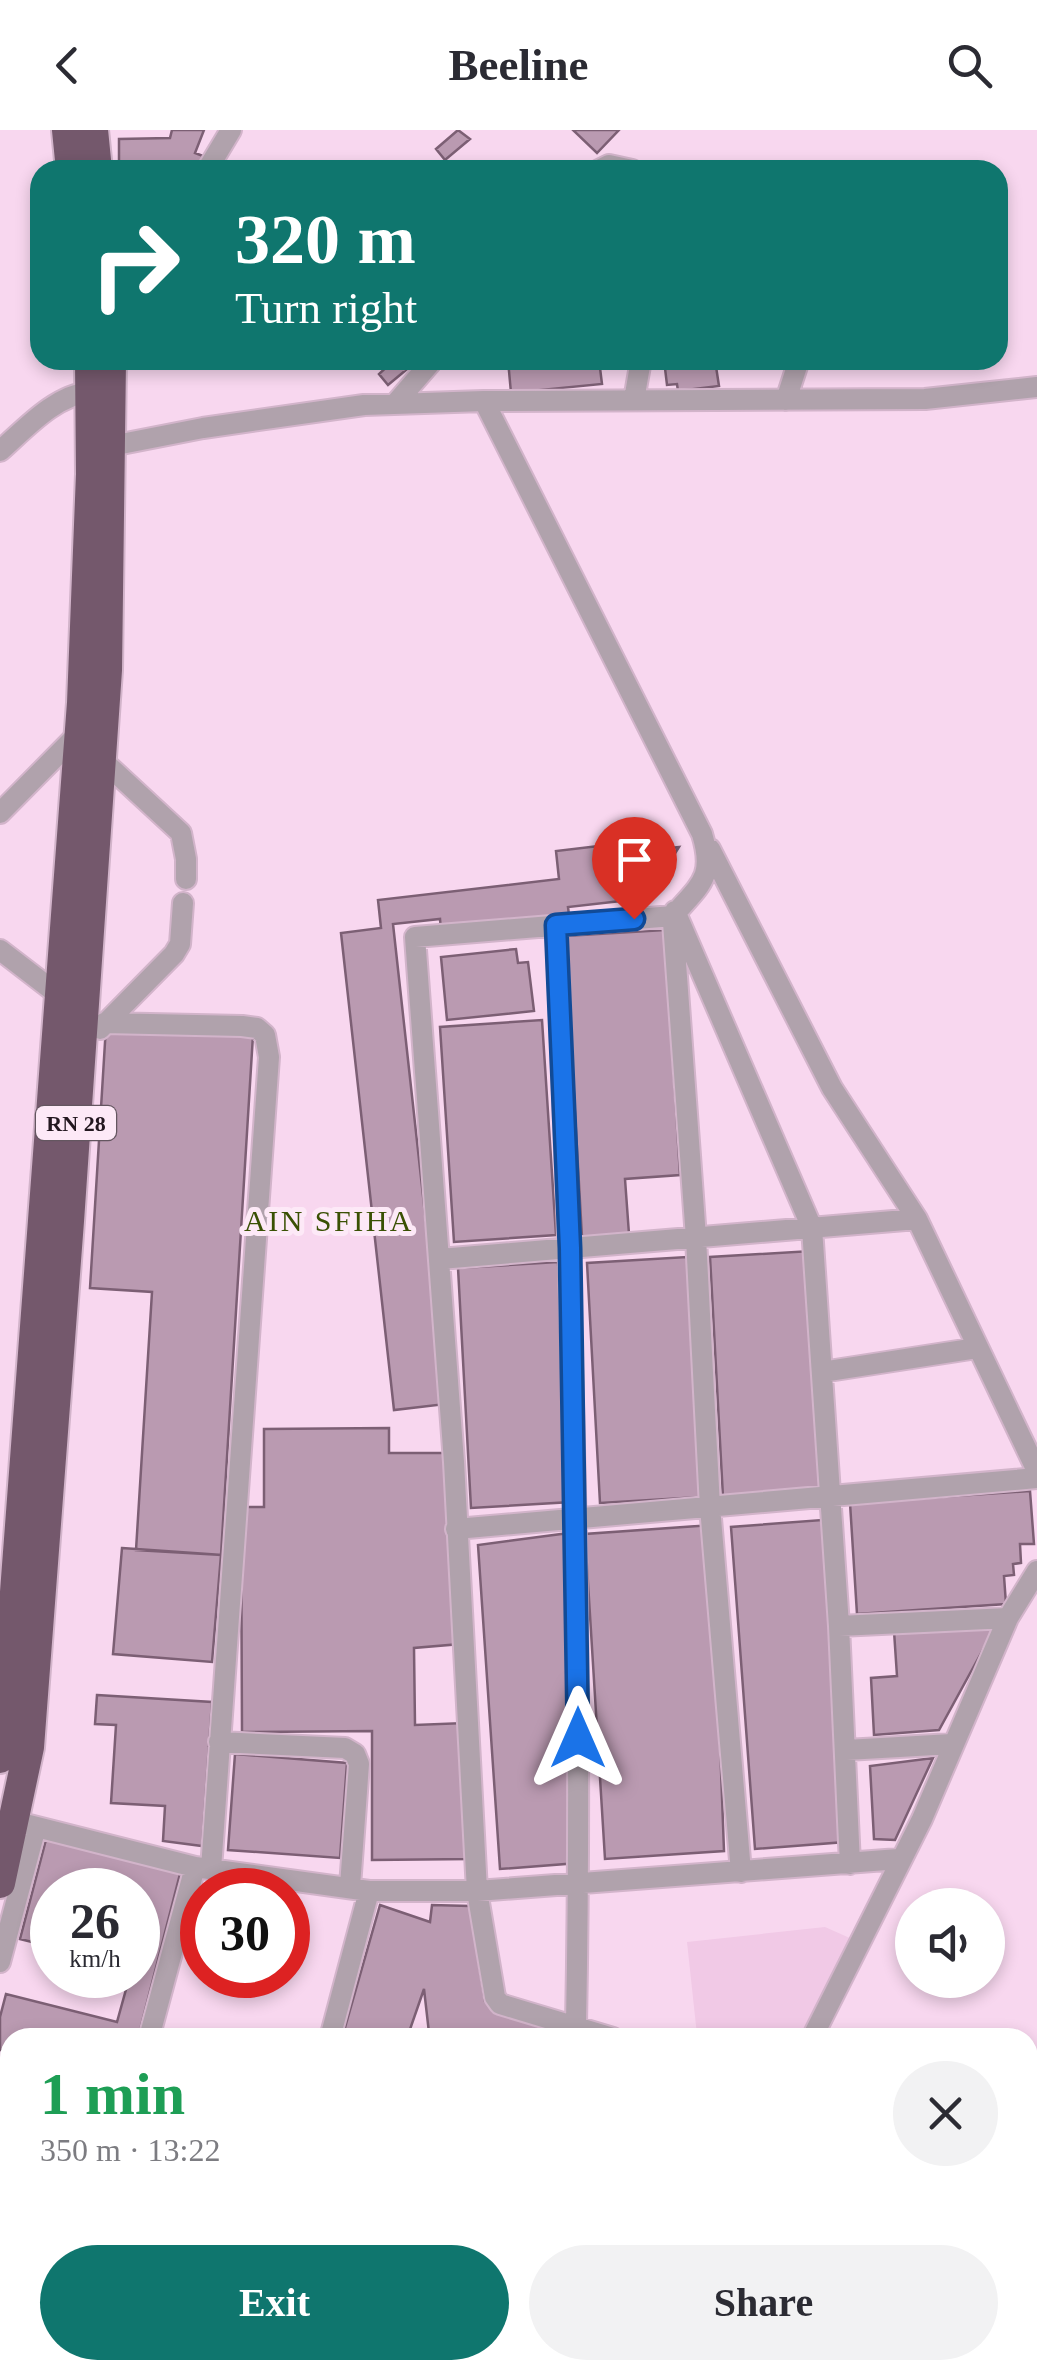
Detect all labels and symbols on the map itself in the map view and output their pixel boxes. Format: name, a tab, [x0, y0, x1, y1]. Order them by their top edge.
pin	[592, 817, 677, 920]
road number: RN 28	[36, 1106, 116, 1140]
district label: AIN SFIHA	[244, 1204, 414, 1237]
position arrow	[526, 1686, 630, 1790]
speed limit sign: 30	[180, 1868, 310, 1998]

